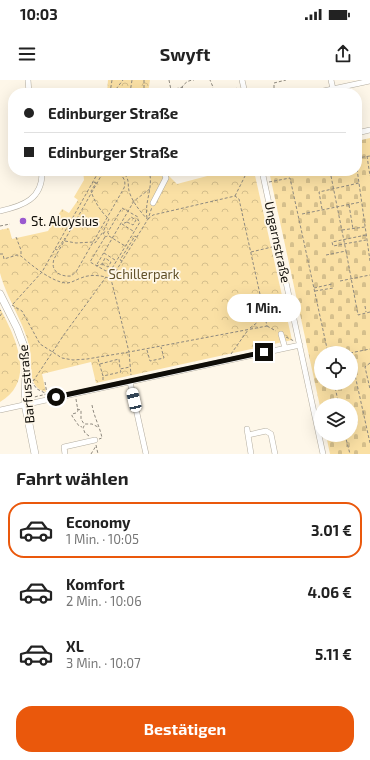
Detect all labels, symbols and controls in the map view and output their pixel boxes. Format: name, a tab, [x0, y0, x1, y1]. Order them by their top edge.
text: 10:03	[20, 5, 58, 23]
icon: menu	[16, 43, 38, 65]
text: Swyft	[160, 43, 210, 65]
icon: share	[332, 43, 354, 65]
text: Edinburger Straße	[48, 104, 178, 122]
text: Edinburger Straße	[48, 143, 178, 161]
street label: Ungarnstraße	[262, 200, 294, 284]
place label: St. Aloysius	[31, 213, 99, 229]
marker: St. Aloysius	[18, 216, 28, 226]
park label: Schillerpark	[109, 266, 180, 282]
callout: 1 Min.	[227, 294, 301, 322]
text: 1 Min.	[247, 300, 281, 316]
route end	[255, 343, 273, 361]
street label: Barfusstraße	[15, 344, 37, 424]
map controls	[314, 346, 358, 442]
button: locate	[314, 346, 358, 390]
car	[125, 387, 143, 413]
route start	[47, 388, 65, 406]
button: layers	[314, 398, 358, 442]
text: Fahrt wählen	[16, 467, 129, 489]
icon: car	[18, 512, 54, 548]
text: Economy	[66, 513, 131, 531]
text: 3.01 €	[311, 521, 352, 539]
text: 1 Min. · 10:05	[66, 531, 139, 547]
icon: car	[18, 574, 54, 610]
text: Komfort	[66, 575, 125, 593]
text: 4.06 €	[308, 583, 352, 601]
text: 2 Min. · 10:06	[66, 593, 142, 609]
icon: car	[18, 636, 54, 672]
text: XL	[66, 637, 84, 655]
text: 5.11 €	[315, 645, 352, 663]
text: 3 Min. · 10:07	[66, 655, 141, 671]
button: Bestätigen	[16, 706, 354, 752]

